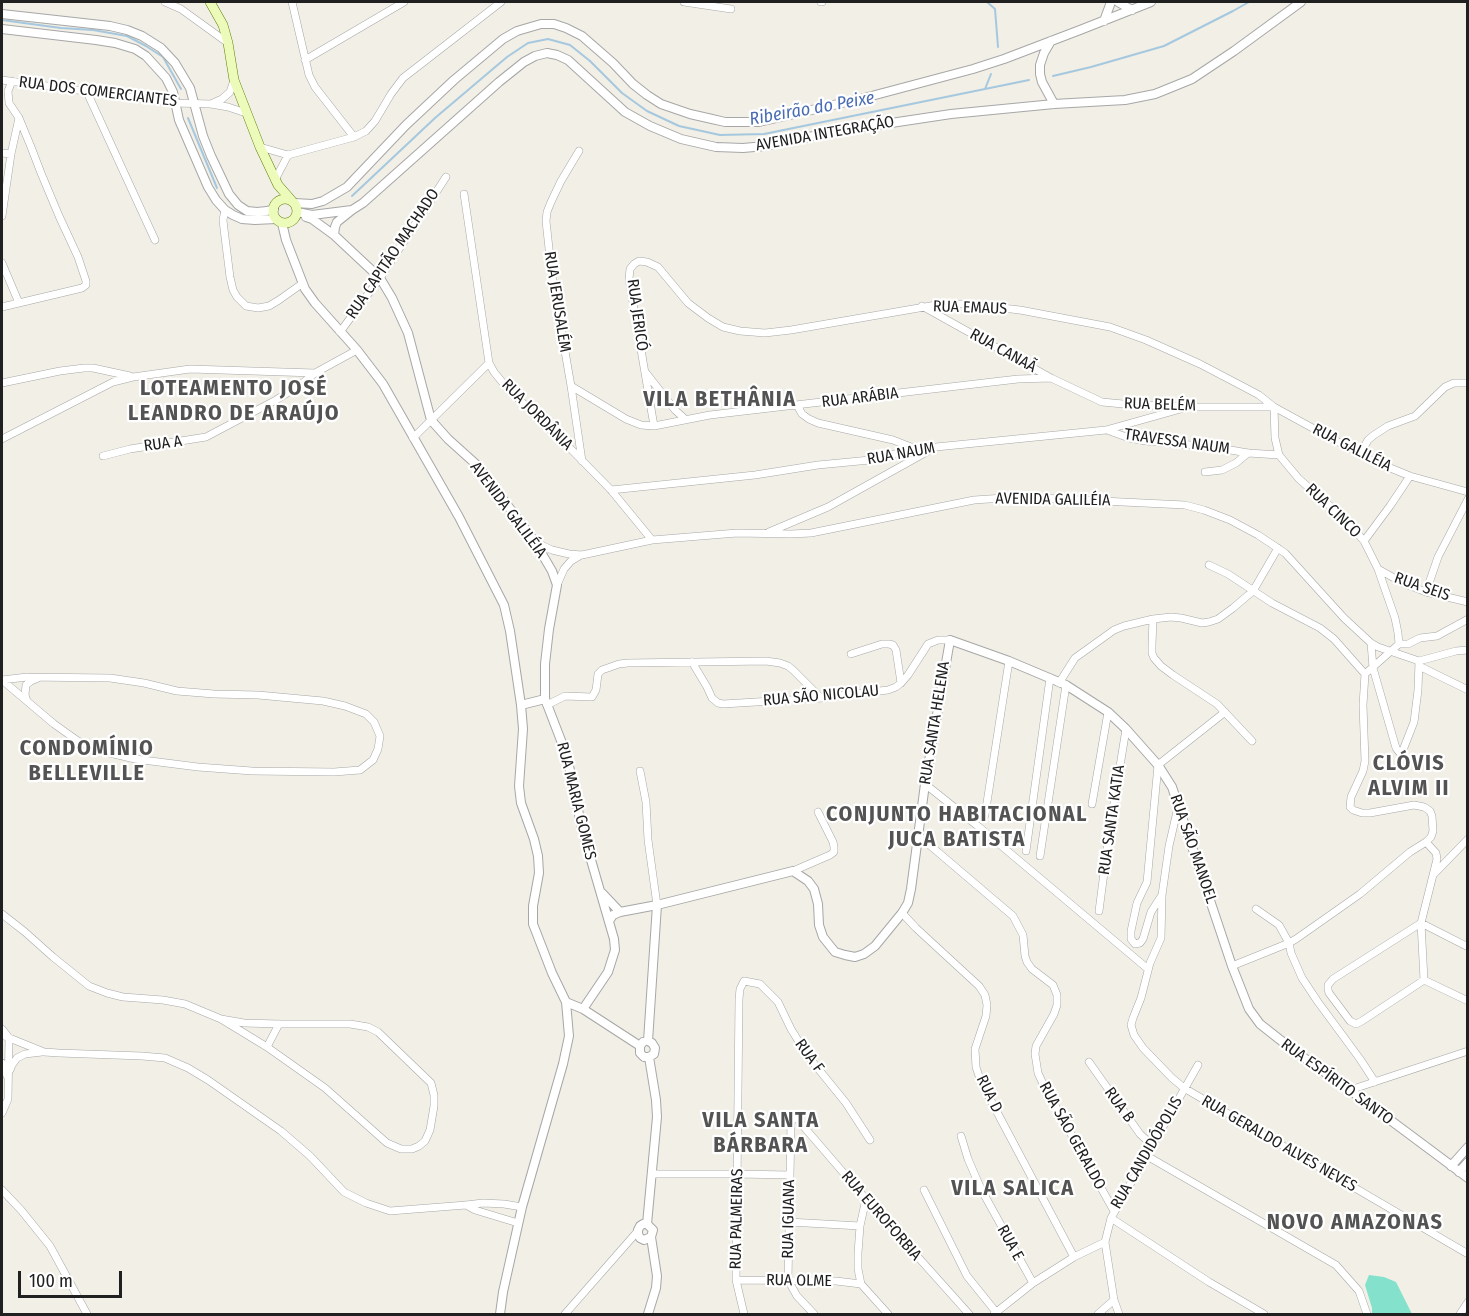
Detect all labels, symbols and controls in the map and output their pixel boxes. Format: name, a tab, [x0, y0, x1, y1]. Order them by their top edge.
street label: RUA DOS COMERCIANTES	[18, 73, 178, 111]
water label: Ribeirão do Peixe	[748, 87, 876, 131]
street label: AVENIDA INTEGRAÇÃO	[754, 112, 896, 156]
street label: RUA CAPITÃO MACHADO	[342, 185, 444, 323]
street label: RUA JERUSALÉM	[540, 250, 574, 354]
street label: RUA JERICÓ	[622, 278, 652, 352]
street label: RUA EMAUS	[932, 297, 1008, 319]
street label: RUA CANAÃ	[966, 325, 1040, 377]
street label: RUA JORDÂNIA	[497, 375, 577, 455]
district label: LOTEAMENTO JOSÉ LEANDRO DE ARAÚJO	[128, 376, 340, 428]
street label: RUA ARÁBIA	[821, 384, 899, 412]
district label: VILA BETHÂNIA	[643, 387, 797, 413]
street label: RUA BELÉM	[1124, 394, 1196, 416]
street label: RUA GALILÉIA	[1309, 420, 1395, 476]
street label: TRAVESSA NAUM	[1123, 425, 1231, 459]
street label: RUA A	[143, 432, 183, 456]
street label: RUA NAUM	[865, 439, 937, 469]
street label: AVENIDA GALILÉIA	[466, 458, 550, 562]
street label: RUA CINCO	[1301, 480, 1365, 542]
street label: AVENIDA GALILÉIA	[995, 489, 1111, 511]
street label: RUA SEIS	[1392, 569, 1452, 605]
street label: RUA SANTA HELENA	[916, 660, 954, 786]
street label: RUA SÃO NICOLAU	[762, 681, 880, 711]
district label: CONDOMÍNIO BELLEVILLE	[20, 736, 154, 788]
street label: RUA MARIA GOMES	[552, 740, 600, 862]
district label: CLÓVIS ALVIM II	[1368, 751, 1450, 802]
street label: RUA SANTA KATIA	[1095, 764, 1129, 876]
street label: RUA SÃO MANOEL	[1165, 792, 1221, 906]
district label: CONJUNTO HABITACIONAL JUCA BATISTA	[826, 802, 1088, 854]
street label: RUA F	[790, 1035, 828, 1077]
street label: RUA ESPÍRITO SANTO	[1277, 1035, 1397, 1129]
street label: RUA D	[972, 1072, 1006, 1116]
street label: RUA SÃO GERALDO	[1034, 1079, 1110, 1193]
street label: RUA B	[1100, 1084, 1138, 1126]
street label: RUA GERALDO ALVES NEVES	[1198, 1092, 1360, 1196]
street label: RUA CANDIDÓPOLIS	[1107, 1093, 1187, 1213]
district label: VILA SANTA BÁRBARA	[702, 1108, 820, 1160]
street label: RUA EUROFORBIA	[837, 1167, 925, 1265]
street label: RUA PALMEIRAS	[727, 1168, 747, 1270]
district label: VILA SALICA	[951, 1176, 1075, 1202]
street label: RUA IGUANA	[779, 1179, 799, 1259]
district label: NOVO AMAZONAS	[1267, 1210, 1443, 1236]
street label: RUA E	[993, 1222, 1027, 1264]
scale bar	[21, 1259, 124, 1297]
text: 100 m	[29, 1270, 73, 1292]
street label: RUA OLME	[766, 1271, 832, 1291]

